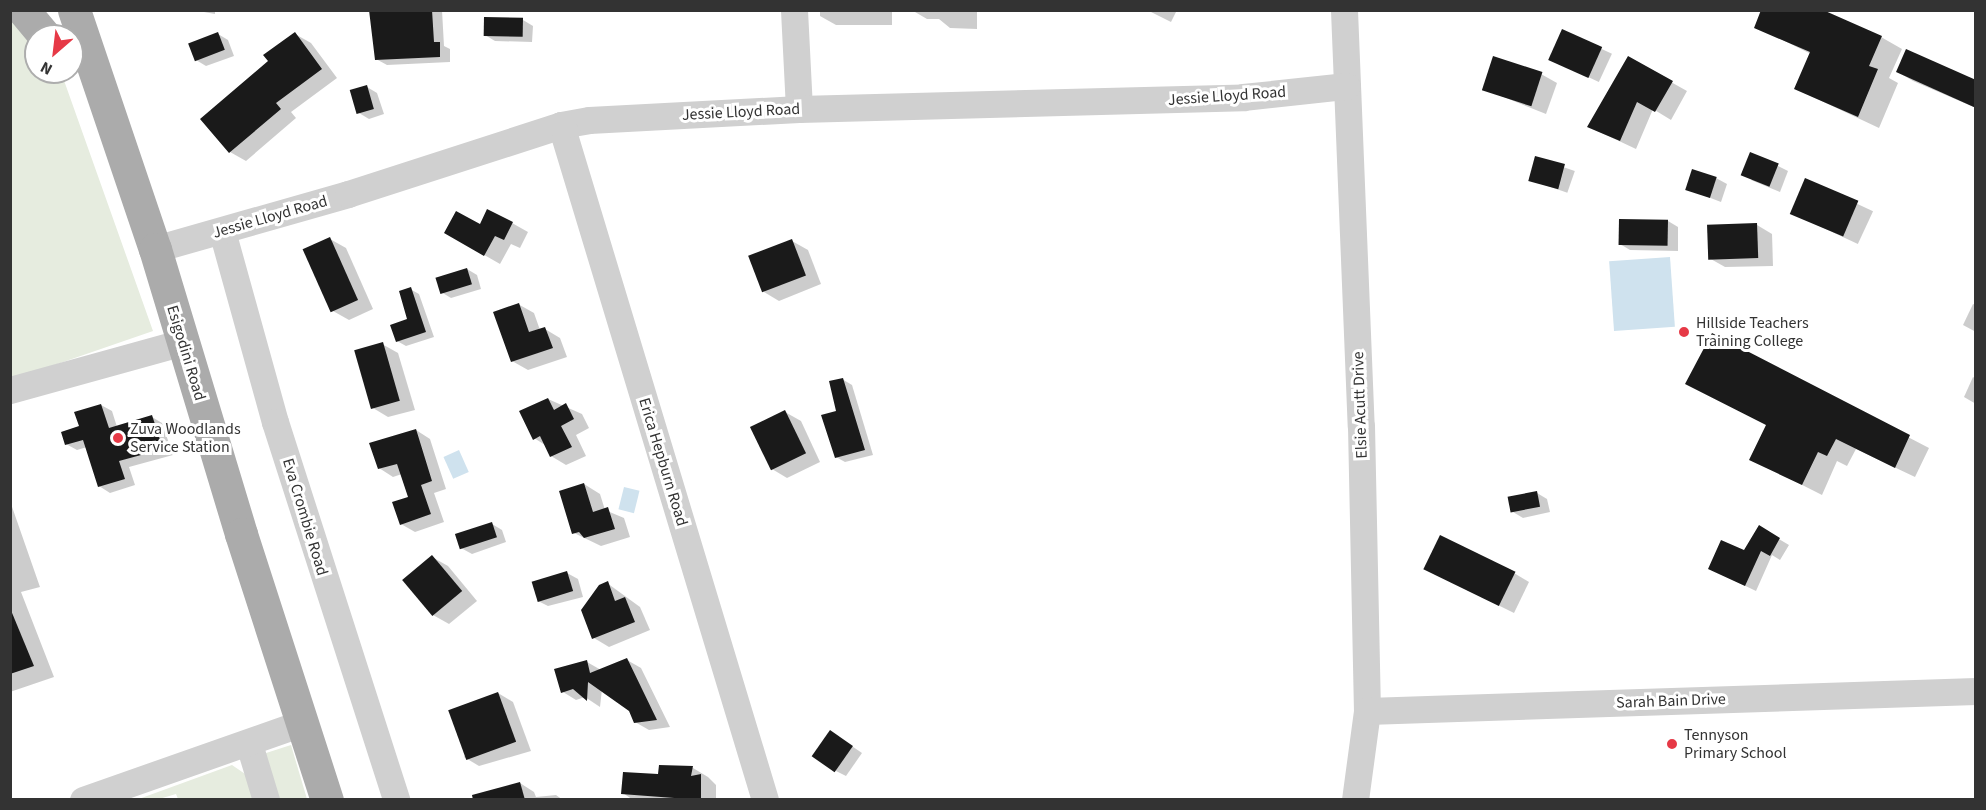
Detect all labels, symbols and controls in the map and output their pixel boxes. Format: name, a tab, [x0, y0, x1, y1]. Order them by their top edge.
north arrow	[24, 24, 84, 84]
text: N	[37, 56, 56, 80]
street label: Jessie Lloyd Road	[1167, 82, 1287, 110]
street label: Jessie Lloyd Road	[681, 99, 801, 125]
street label: Jessie Lloyd Road	[210, 191, 330, 243]
street label: Esigodini Road	[162, 303, 210, 403]
place label: Hillside Teachers Training College	[1696, 313, 1809, 351]
marker: Hillside Teachers Training College	[1677, 325, 1691, 339]
street label: Elsie Acutt Drive	[1349, 351, 1371, 459]
street label: Erica Hepburn Road	[634, 396, 692, 528]
place label: Zuva Woodlands Service Station	[130, 419, 241, 457]
marker: Zuva Woodlands Service Station	[111, 431, 125, 445]
street label: Eva Crombie Road	[278, 456, 332, 578]
street label: Sarah Bain Drive	[1616, 689, 1726, 713]
place label: Tennyson Primary School	[1684, 725, 1786, 763]
marker: Tennyson Primary School	[1665, 737, 1679, 751]

